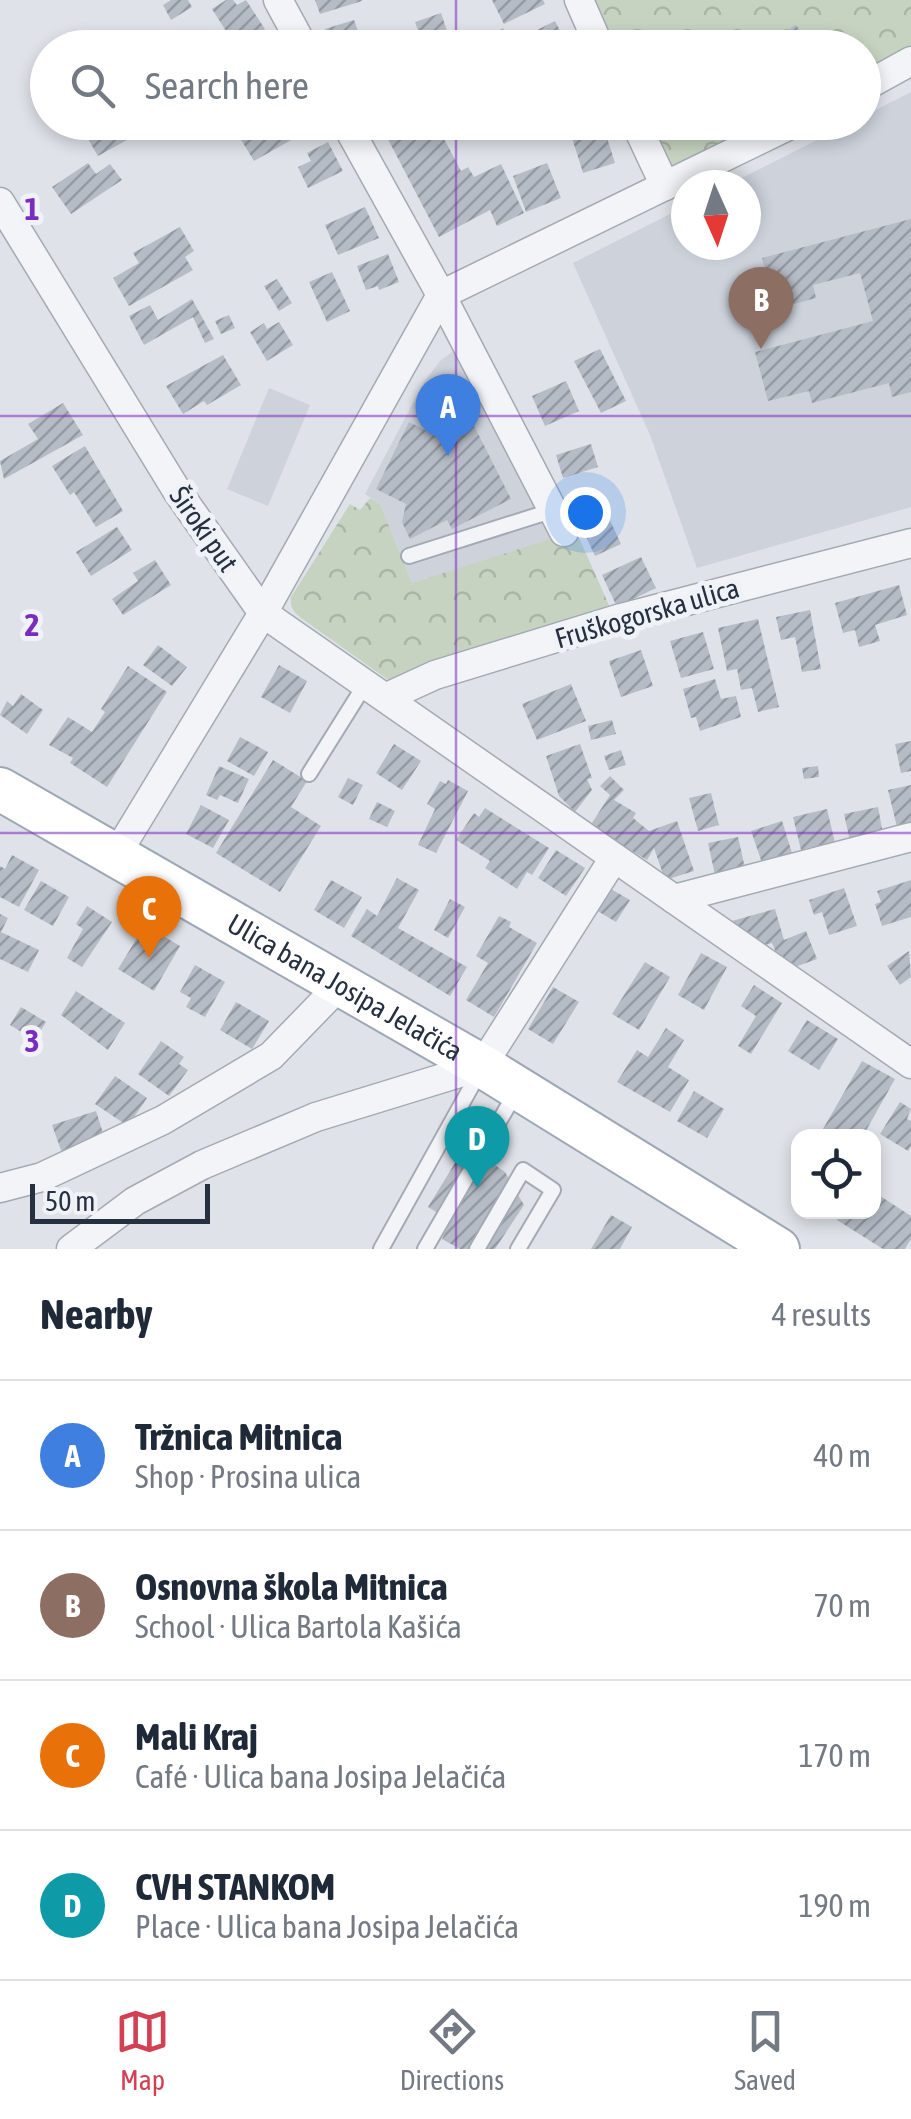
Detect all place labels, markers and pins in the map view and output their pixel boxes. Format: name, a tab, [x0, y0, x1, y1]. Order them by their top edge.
pin: B	[728, 266, 794, 349]
pin: A	[416, 374, 480, 456]
pin: C	[116, 876, 182, 958]
pin: D	[444, 1106, 510, 1188]

